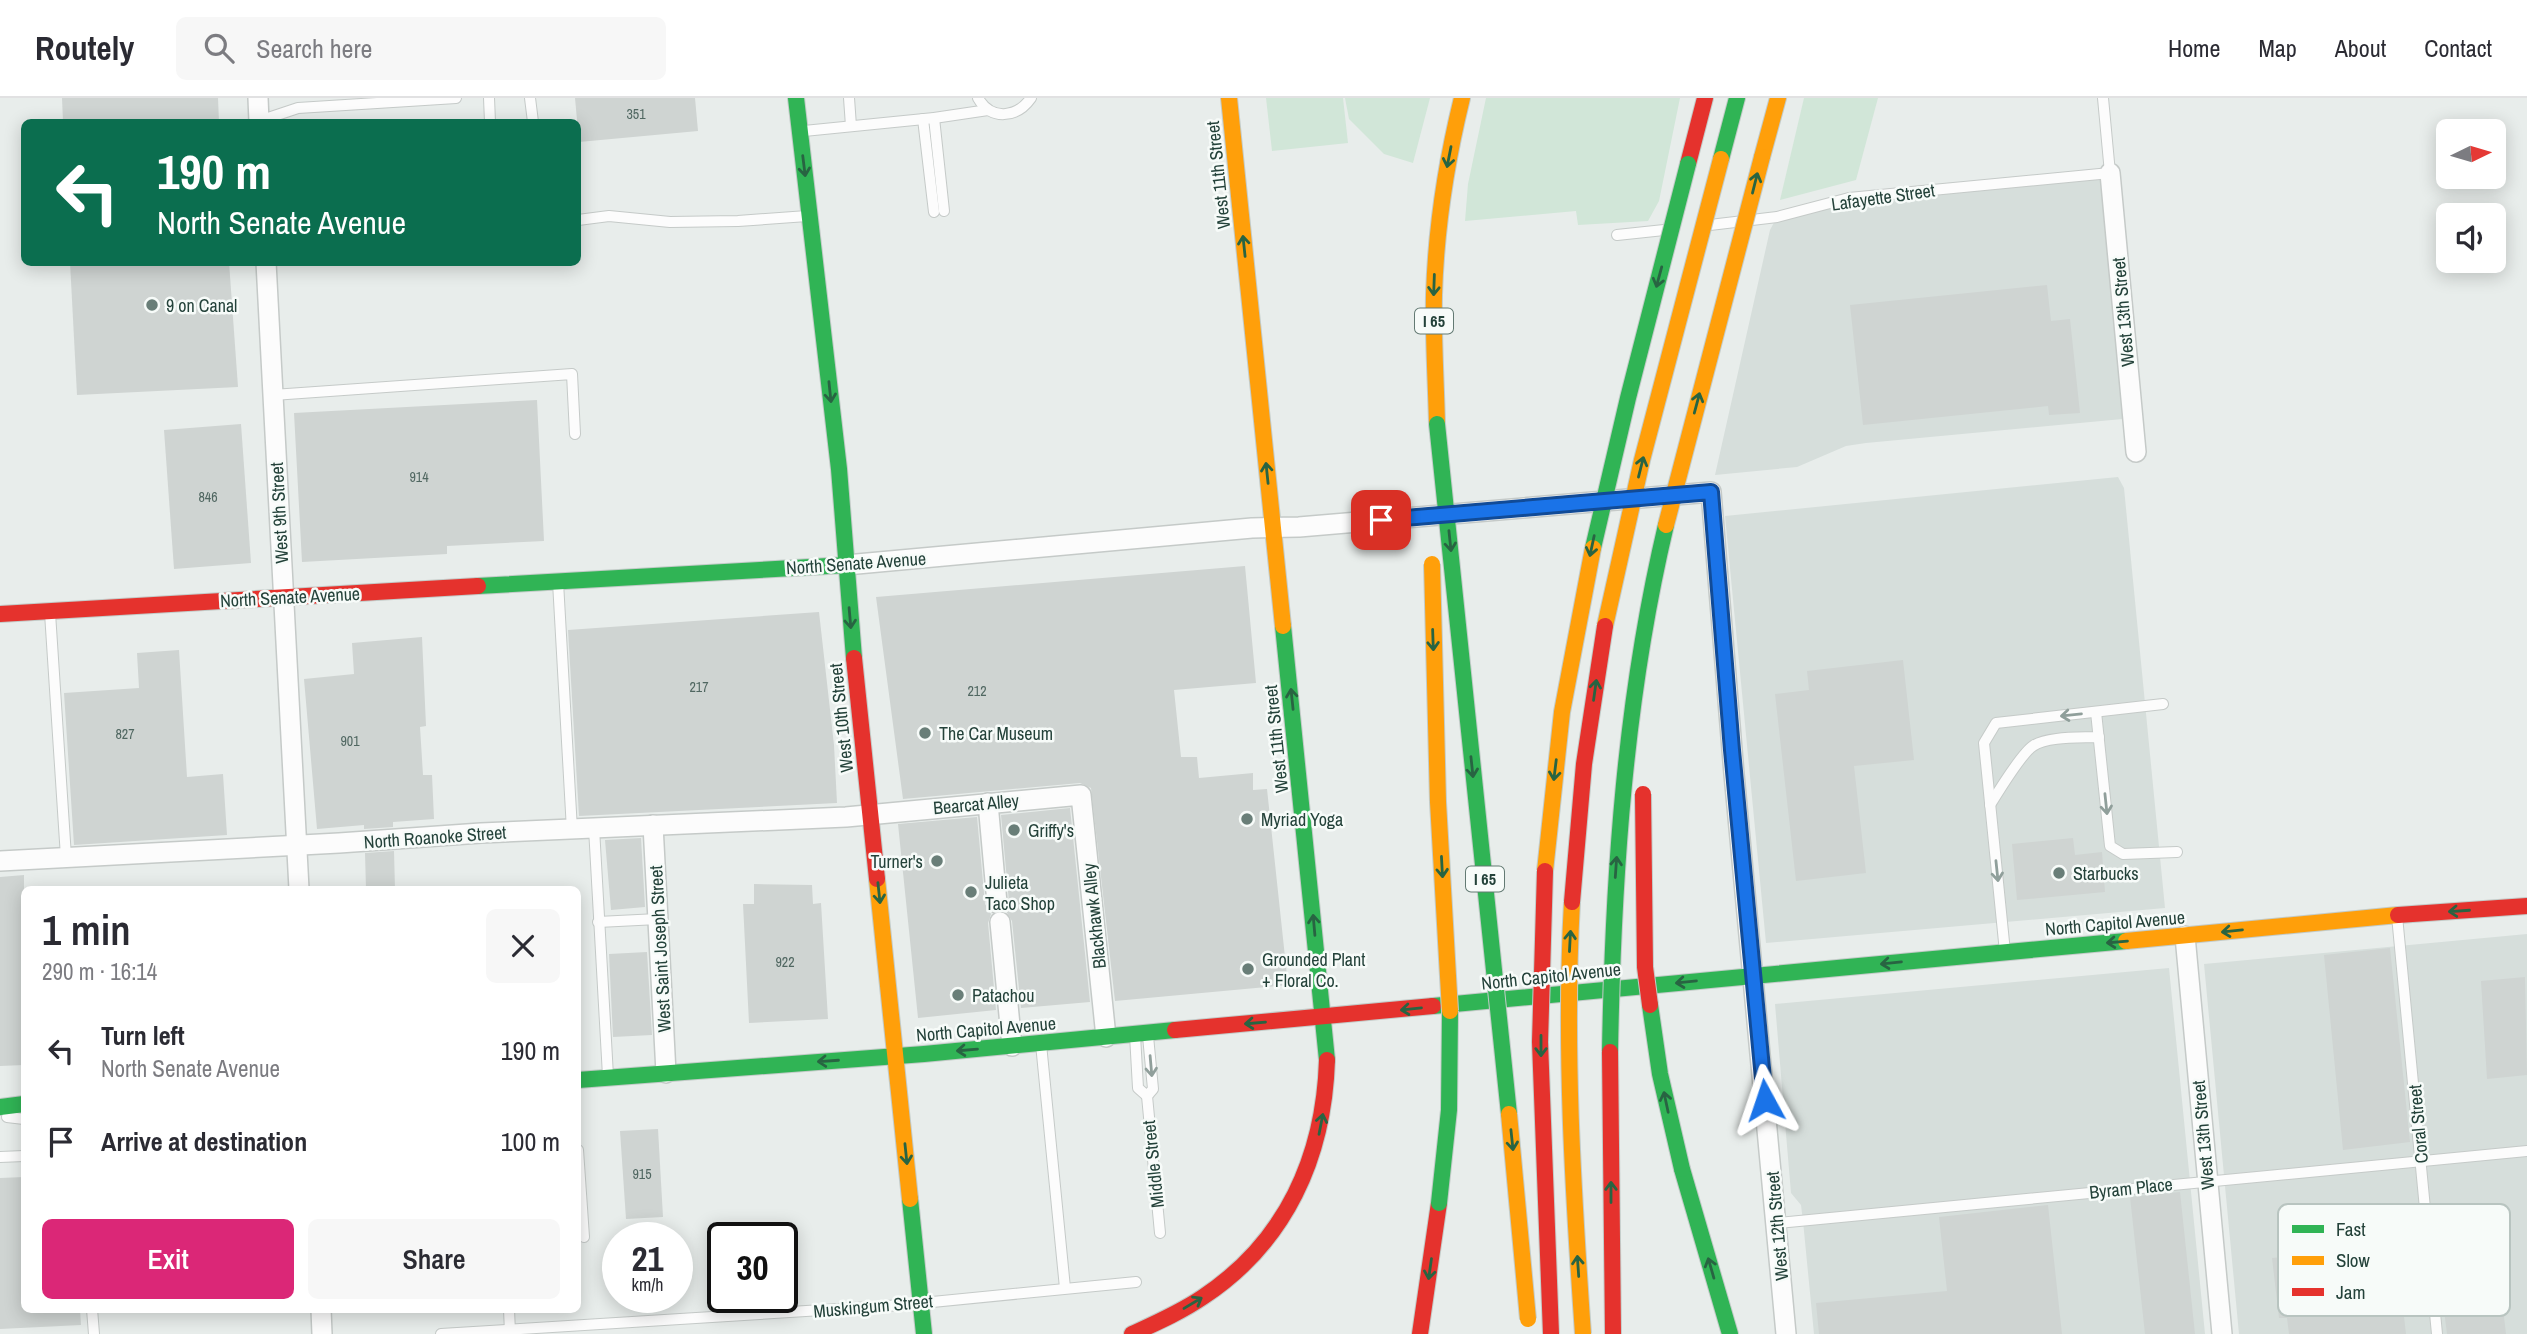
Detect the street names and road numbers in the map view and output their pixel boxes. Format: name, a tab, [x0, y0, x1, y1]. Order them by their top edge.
street label: West 11th Street	[1200, 120, 1236, 230]
street label: Lafayette Street	[1830, 177, 1936, 217]
street label: West 13th Street	[2106, 256, 2140, 368]
road number: I 65	[1415, 308, 1453, 334]
street label: West 9th Street	[264, 462, 294, 564]
street label: North Senate Avenue	[785, 546, 927, 580]
street label: North Senate Avenue	[219, 581, 361, 613]
street label: West 10th Street	[823, 662, 859, 774]
street label: West 11th Street	[1258, 684, 1294, 794]
street label: Bearcat Alley	[932, 788, 1021, 820]
street label: North Roanoke Street	[363, 820, 507, 854]
street label: Blackhawk Alley	[1076, 861, 1112, 970]
street label: West Saint Joseph Street	[643, 865, 677, 1033]
road number: I 65	[1466, 866, 1504, 892]
street label: North Capitol Avenue	[2044, 904, 2186, 942]
street label: North Capitol Avenue	[1480, 956, 1622, 996]
street label: North Capitol Avenue	[915, 1010, 1057, 1048]
street label: West 13th Street	[2186, 1079, 2220, 1191]
street label: Coral Street	[2402, 1084, 2434, 1164]
street label: Middle Street	[1136, 1119, 1170, 1209]
street label: West 12th Street	[1760, 1170, 1794, 1282]
street label: Byram Place	[2088, 1171, 2174, 1205]
street label: Muskingum Street	[812, 1288, 934, 1324]

